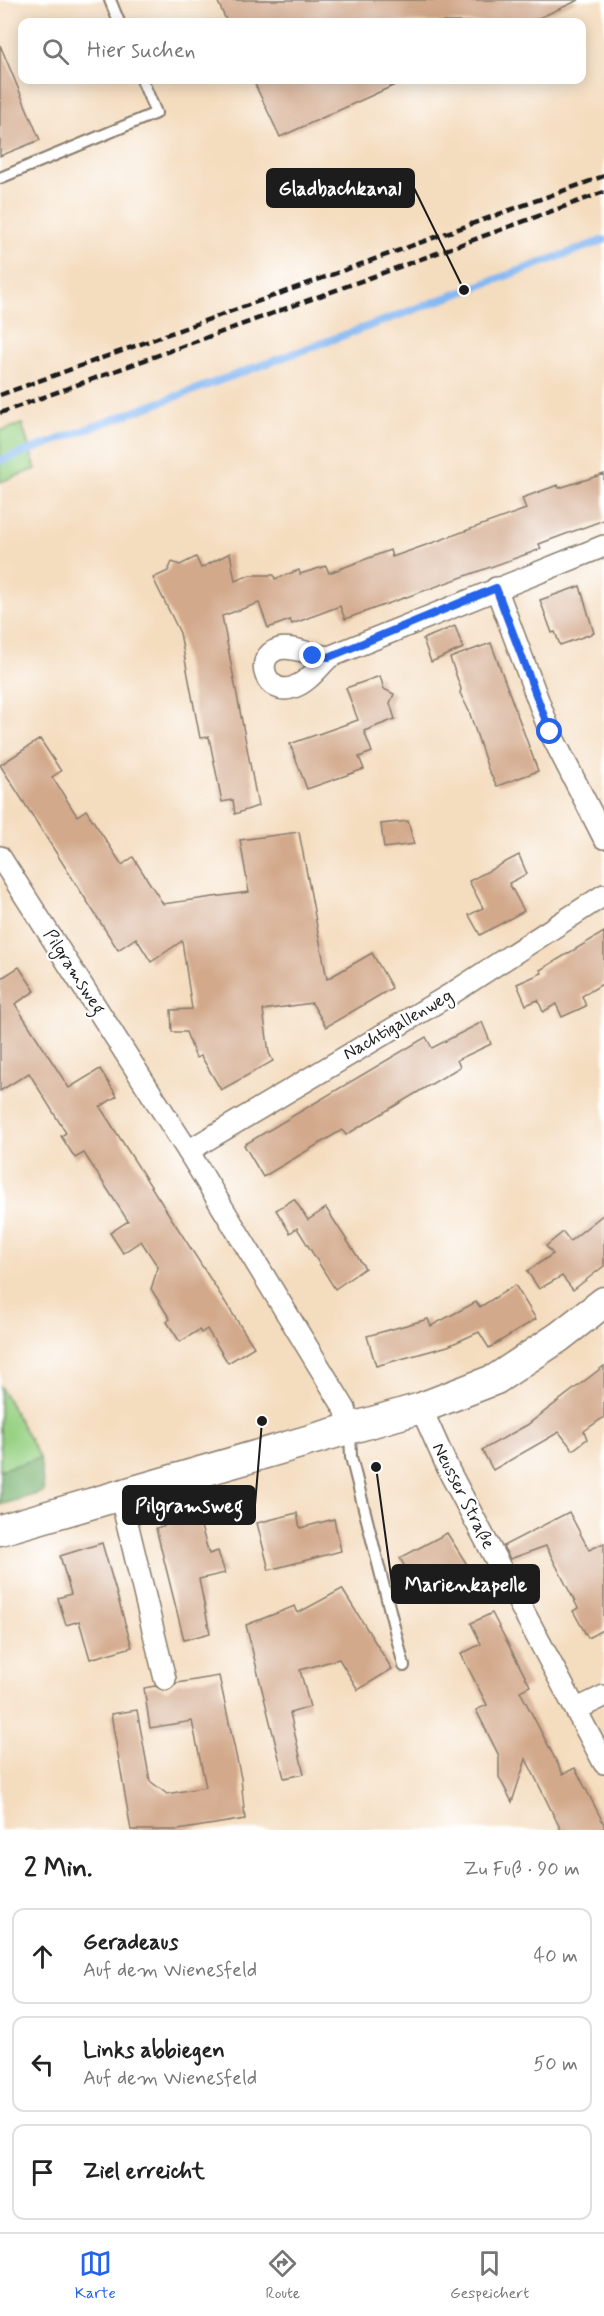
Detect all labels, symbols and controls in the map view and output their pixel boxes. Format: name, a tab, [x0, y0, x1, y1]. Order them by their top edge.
search box	[18, 18, 586, 84]
icon: search	[39, 35, 72, 68]
text: Hier suchen	[87, 37, 196, 65]
callout: Gladbachkanal	[267, 169, 414, 207]
text: Gladbachkanal	[278, 176, 402, 203]
route end	[299, 642, 325, 668]
route start	[536, 718, 562, 744]
street label: Pilgramsweg	[36, 925, 111, 1020]
street label: Nachtigallenweg	[339, 984, 458, 1067]
street label: Neusser Straße	[426, 1439, 500, 1553]
callout: Pilgramsweg	[123, 1486, 255, 1524]
text: Pilgramsweg	[135, 1493, 243, 1522]
callout: Marienkapelle	[392, 1565, 539, 1603]
text: Marienkapelle	[405, 1572, 528, 1599]
text: 2 Min.	[24, 1852, 92, 1886]
text: Zu Fuß · 90 m	[463, 1856, 580, 1883]
text: Geradeaus	[83, 1929, 178, 1957]
icon: ahead	[26, 1940, 59, 1973]
text: 40 m	[534, 1943, 578, 1970]
text: Auf dem Wienesfeld	[83, 1957, 257, 1984]
text: Links abbiegen	[83, 2037, 225, 2065]
icon: left	[26, 2048, 59, 2081]
text: 50 m	[533, 2051, 578, 2078]
text: Auf dem Wienesfeld	[83, 2065, 257, 2092]
icon: arrive	[26, 2156, 59, 2189]
text: Ziel erreicht	[83, 2158, 205, 2186]
tab: Karte	[75, 2247, 116, 2304]
tab: Route	[265, 2247, 300, 2304]
tab: Gespeichert	[450, 2247, 529, 2304]

